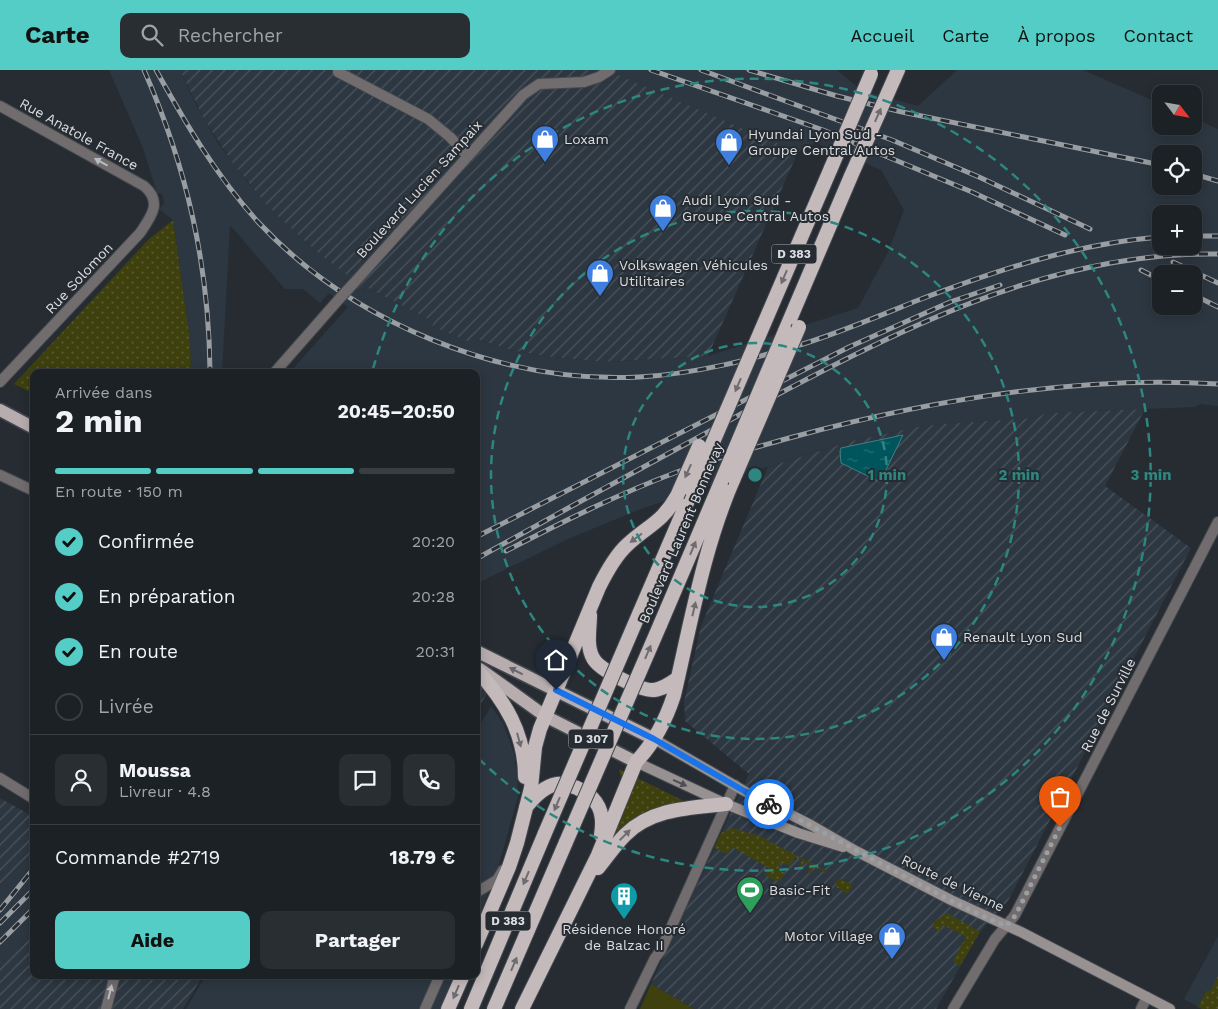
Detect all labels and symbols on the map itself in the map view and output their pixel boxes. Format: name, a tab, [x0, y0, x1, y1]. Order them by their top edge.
north arrow	[1152, 85, 1202, 135]
street label: Rue Anatole France	[17, 95, 141, 173]
one-way arrow	[875, 108, 883, 122]
street label: Boulevard Lucien Sampaix	[353, 117, 485, 261]
shop icon: Loxam	[530, 124, 560, 163]
place label: Hyundai Lyon Sud - Groupe Central Autos	[748, 126, 895, 158]
shop icon: Hyundai Lyon Sud - Groupe Central Autos	[714, 127, 744, 166]
place label: Loxam	[564, 131, 609, 147]
one-way arrow	[94, 158, 108, 167]
place label: Audi Lyon Sud - Groupe Central Autos	[682, 192, 829, 224]
shop icon: Audi Lyon Sud - Groupe Central Autos	[648, 193, 678, 232]
street label: Rue Solomon	[42, 239, 116, 317]
road number: D 383	[772, 244, 816, 263]
place label: Volkswagen Véhicules Utilitaires	[619, 257, 768, 289]
shop icon: Volkswagen Véhicules Utilitaires	[585, 258, 615, 297]
one-way arrow	[780, 270, 788, 284]
one-way arrow	[733, 378, 741, 392]
street label: Boulevard Laurent Bonnevay	[636, 440, 727, 626]
one-way arrow	[684, 464, 692, 478]
centre of rings	[746, 466, 764, 484]
text: 1 min	[868, 466, 906, 484]
text: 2 min	[998, 466, 1040, 484]
text: 3 min	[1131, 466, 1171, 484]
one-way arrow	[630, 533, 643, 544]
one-way arrow	[689, 541, 697, 555]
one-way arrow	[690, 602, 698, 617]
shop icon: Renault Lyon Sud	[929, 622, 959, 661]
place label: Renault Lyon Sud	[963, 629, 1083, 645]
pin	[535, 639, 577, 690]
one-way arrow	[644, 645, 652, 659]
street label: Rue de Surville	[1077, 655, 1139, 755]
one-way arrow	[509, 667, 524, 675]
road number: D 307	[568, 730, 614, 749]
one-way arrow	[515, 733, 523, 748]
pin	[1039, 776, 1081, 827]
courier	[744, 779, 794, 829]
one-way arrow	[673, 780, 687, 788]
one-way arrow	[553, 797, 561, 811]
one-way arrow	[619, 829, 631, 841]
street label: Route de Vienne	[899, 851, 1007, 915]
one-way arrow	[522, 871, 530, 886]
sports icon: Basic-Fit	[735, 875, 765, 914]
building icon: Résidence Honoré de Balzac II	[609, 881, 639, 920]
place label: Basic-Fit	[769, 882, 830, 898]
road number: D 383	[486, 911, 530, 930]
place label: Résidence Honoré de Balzac II	[562, 921, 686, 953]
shop icon: Motor Village	[877, 921, 907, 960]
place label: Motor Village	[784, 928, 873, 944]
one-way arrow	[510, 957, 518, 971]
one-way arrow	[106, 984, 114, 1000]
one-way arrow	[451, 985, 459, 999]

